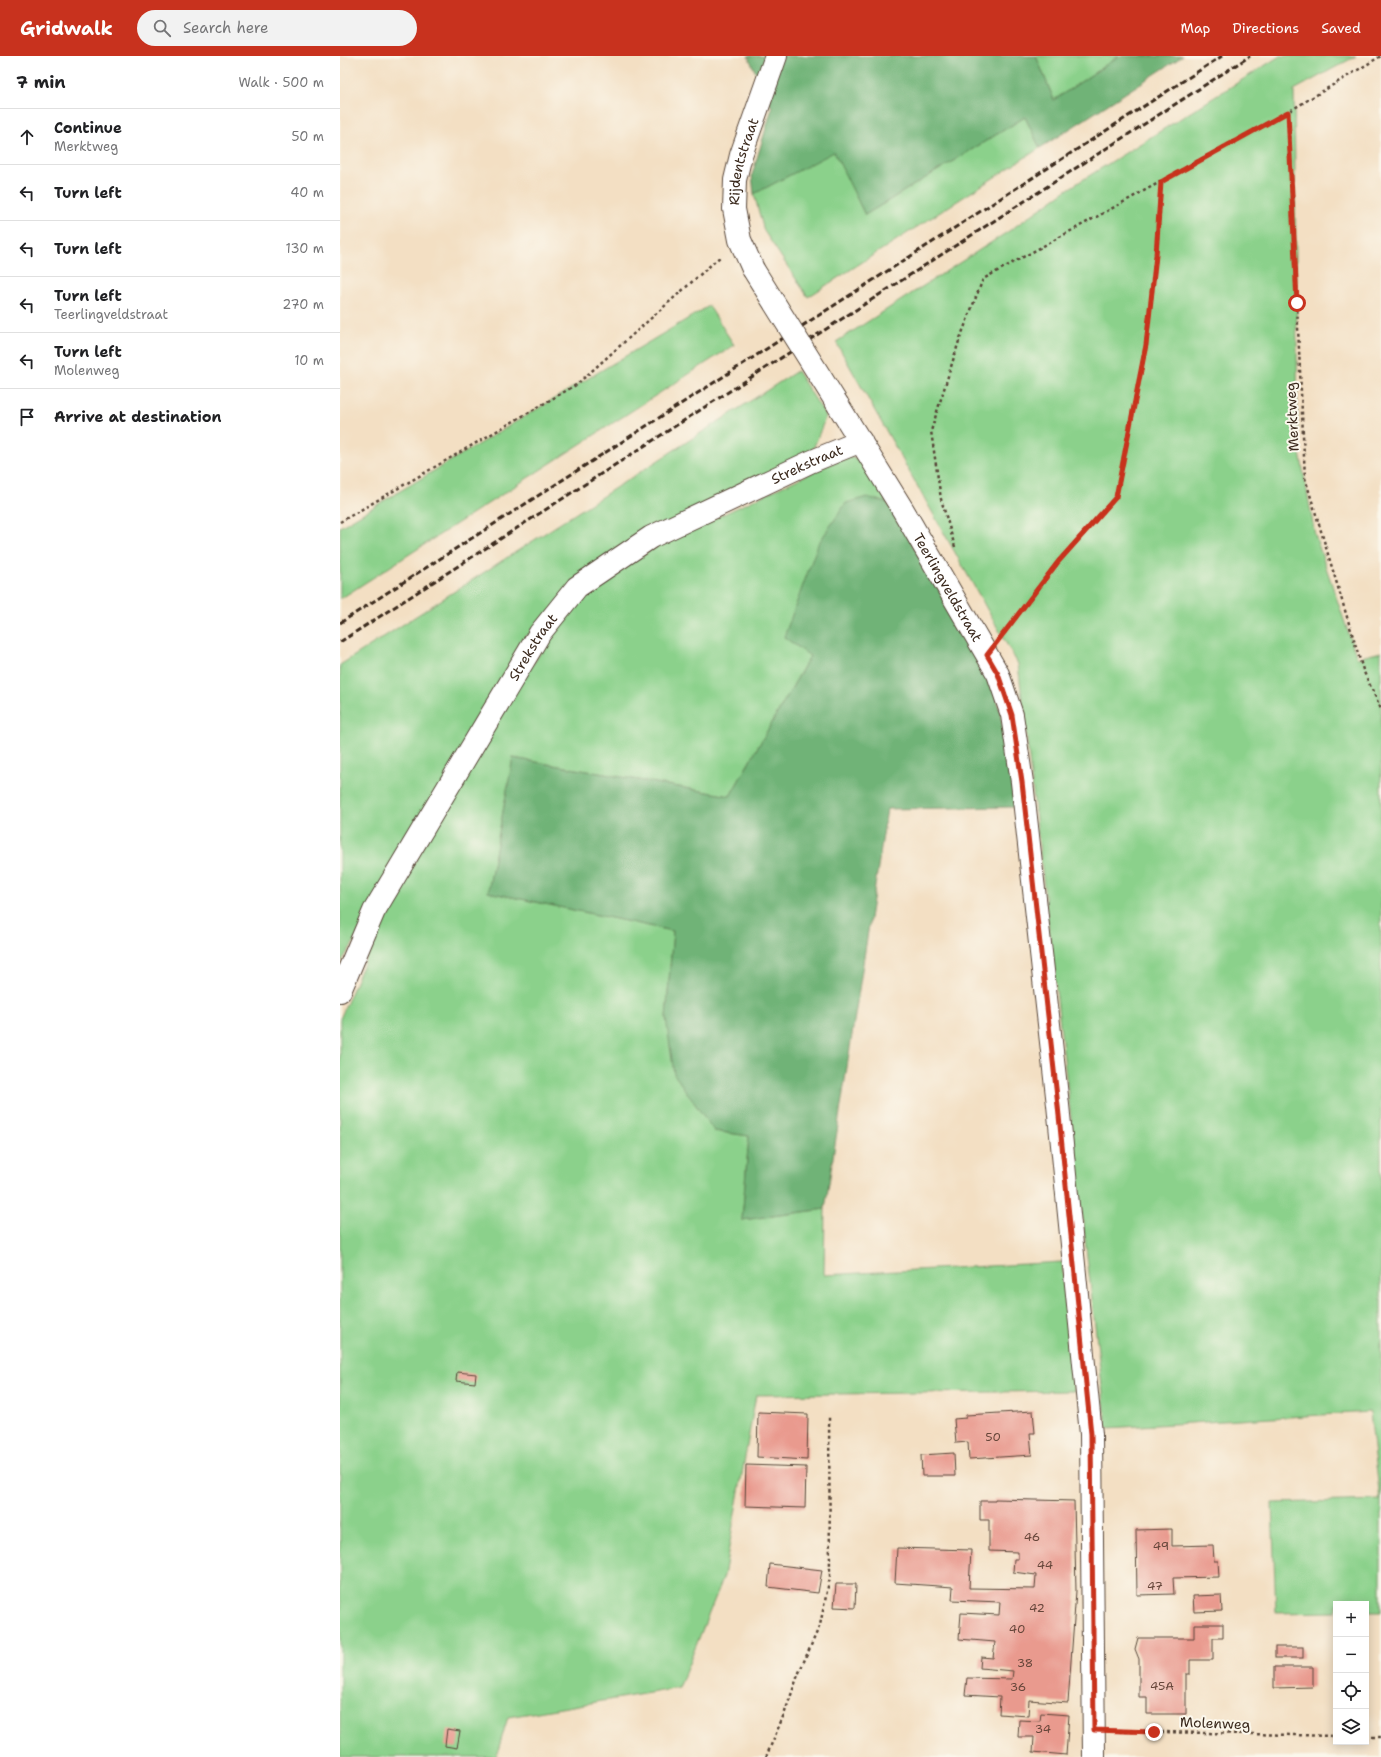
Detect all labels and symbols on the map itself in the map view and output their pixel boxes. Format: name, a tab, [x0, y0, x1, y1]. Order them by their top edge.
street label: Rijdentstraat	[725, 115, 762, 206]
route start	[1288, 294, 1306, 312]
street label: Merktweg	[1281, 382, 1303, 452]
street label: Strekstraat	[768, 441, 845, 488]
street label: Teerlingveldstraat	[909, 530, 986, 645]
street label: Strekstraat	[505, 610, 561, 684]
house number: 50	[985, 1429, 1001, 1445]
house number: 46	[1024, 1529, 1040, 1545]
house number: 49	[1153, 1538, 1169, 1554]
house number: 44	[1037, 1557, 1053, 1573]
house number: 47	[1147, 1578, 1163, 1594]
house number: 42	[1029, 1600, 1045, 1616]
house number: 40	[1009, 1621, 1025, 1637]
house number: 38	[1017, 1655, 1033, 1671]
house number: 45A	[1150, 1678, 1174, 1694]
house number: 36	[1010, 1679, 1026, 1695]
street label: Molenweg	[1179, 1713, 1251, 1733]
house number: 34	[1035, 1721, 1051, 1737]
route end	[1145, 1723, 1163, 1741]

